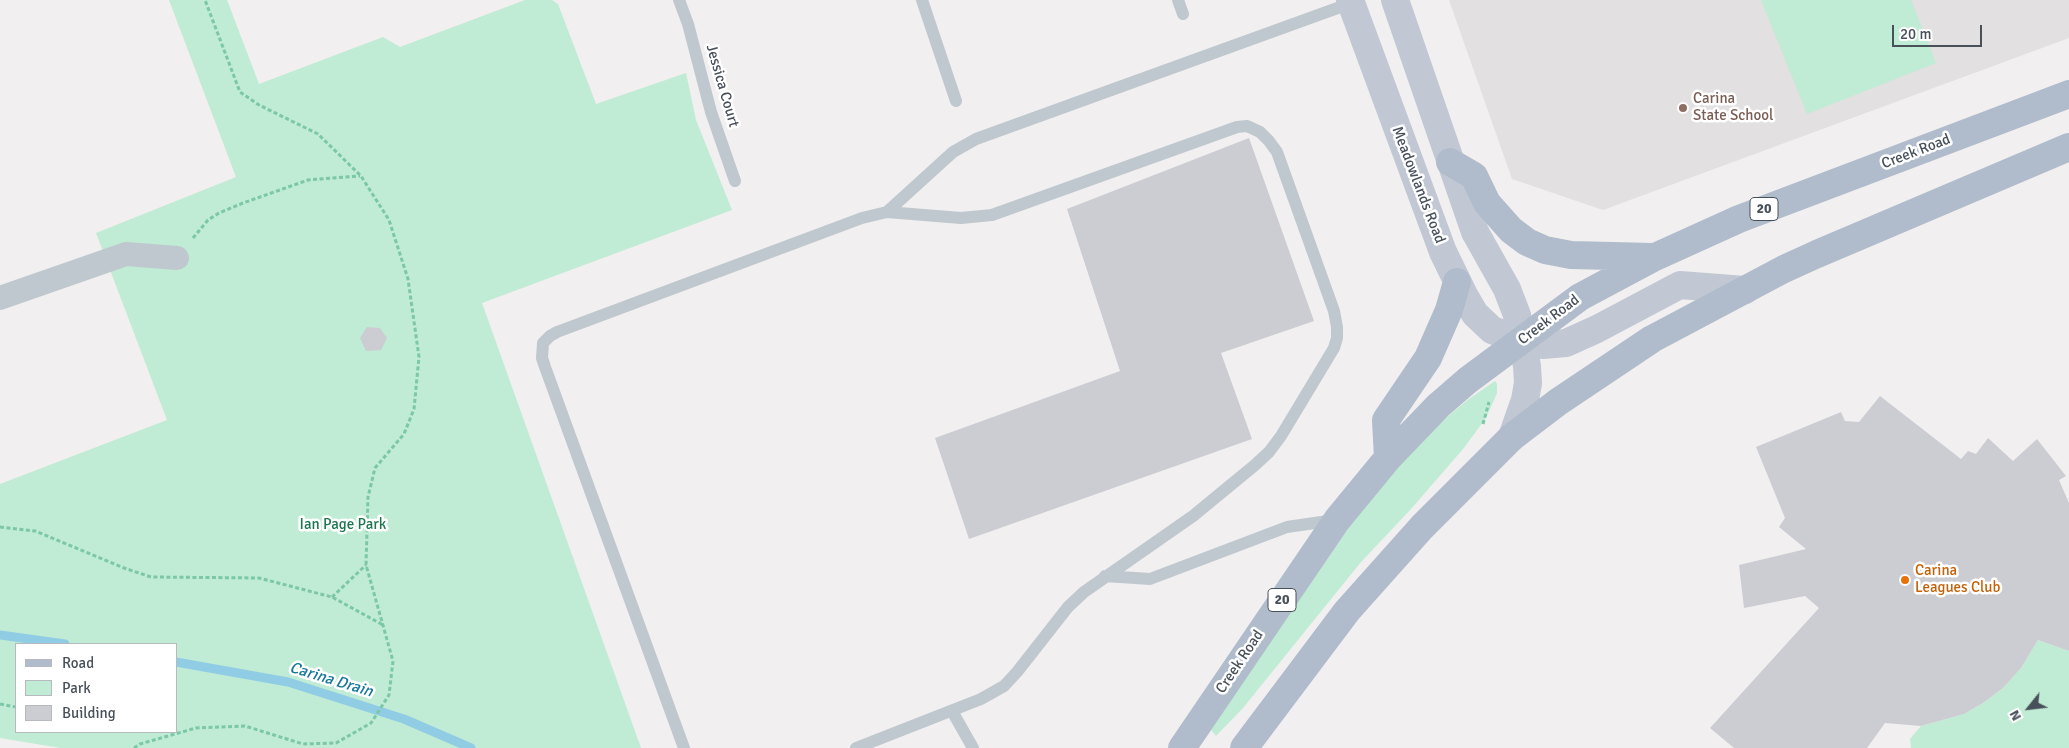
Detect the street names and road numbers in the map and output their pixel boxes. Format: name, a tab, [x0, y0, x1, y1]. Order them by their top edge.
street label: Jessica Court	[702, 42, 742, 130]
street label: Meadowlands Road	[1387, 124, 1449, 246]
street label: Creek Road	[1879, 131, 1953, 173]
road number: 20	[1750, 198, 1778, 220]
street label: Creek Road	[1515, 291, 1583, 349]
road number: 20	[1268, 588, 1296, 612]
street label: Creek Road	[1212, 627, 1268, 697]

